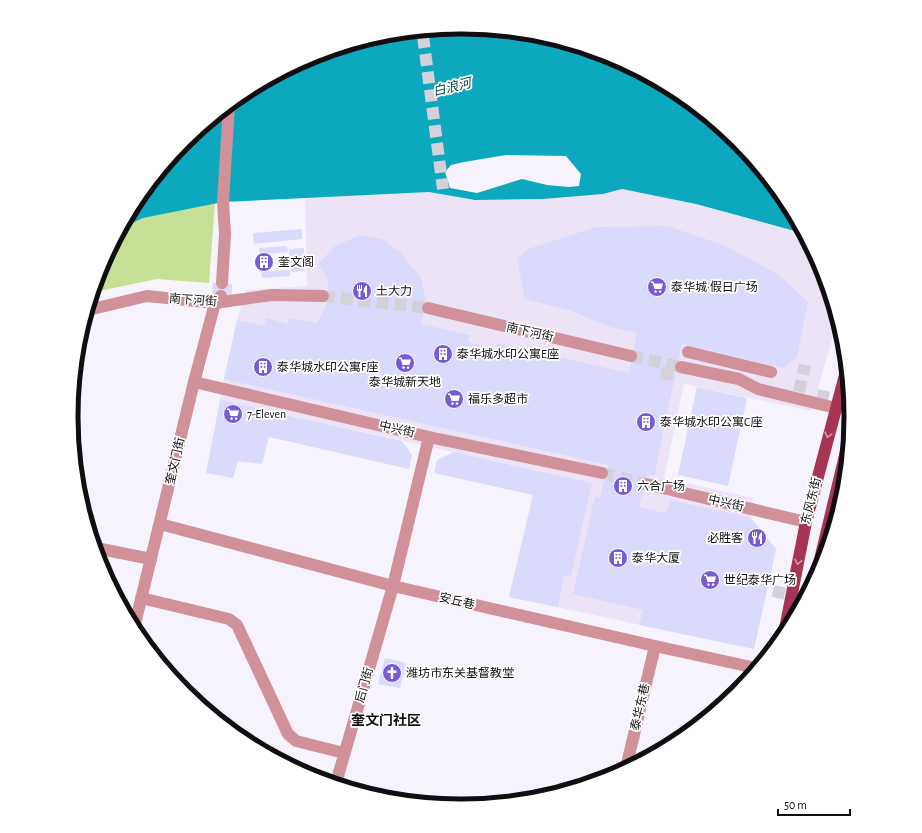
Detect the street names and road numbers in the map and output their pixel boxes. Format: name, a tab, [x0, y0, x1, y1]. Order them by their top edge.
street label: 南下河街	[169, 291, 217, 308]
street label: 南下河街	[505, 320, 555, 343]
street label: 中兴街	[378, 418, 416, 439]
street label: 奎文门街	[163, 436, 186, 486]
street label: 东风东街	[798, 476, 823, 526]
street label: 中兴街	[707, 492, 745, 513]
street label: 安丘巷	[438, 590, 476, 611]
street label: 后门街	[352, 666, 375, 704]
street label: 泰华东巷	[628, 682, 651, 732]

